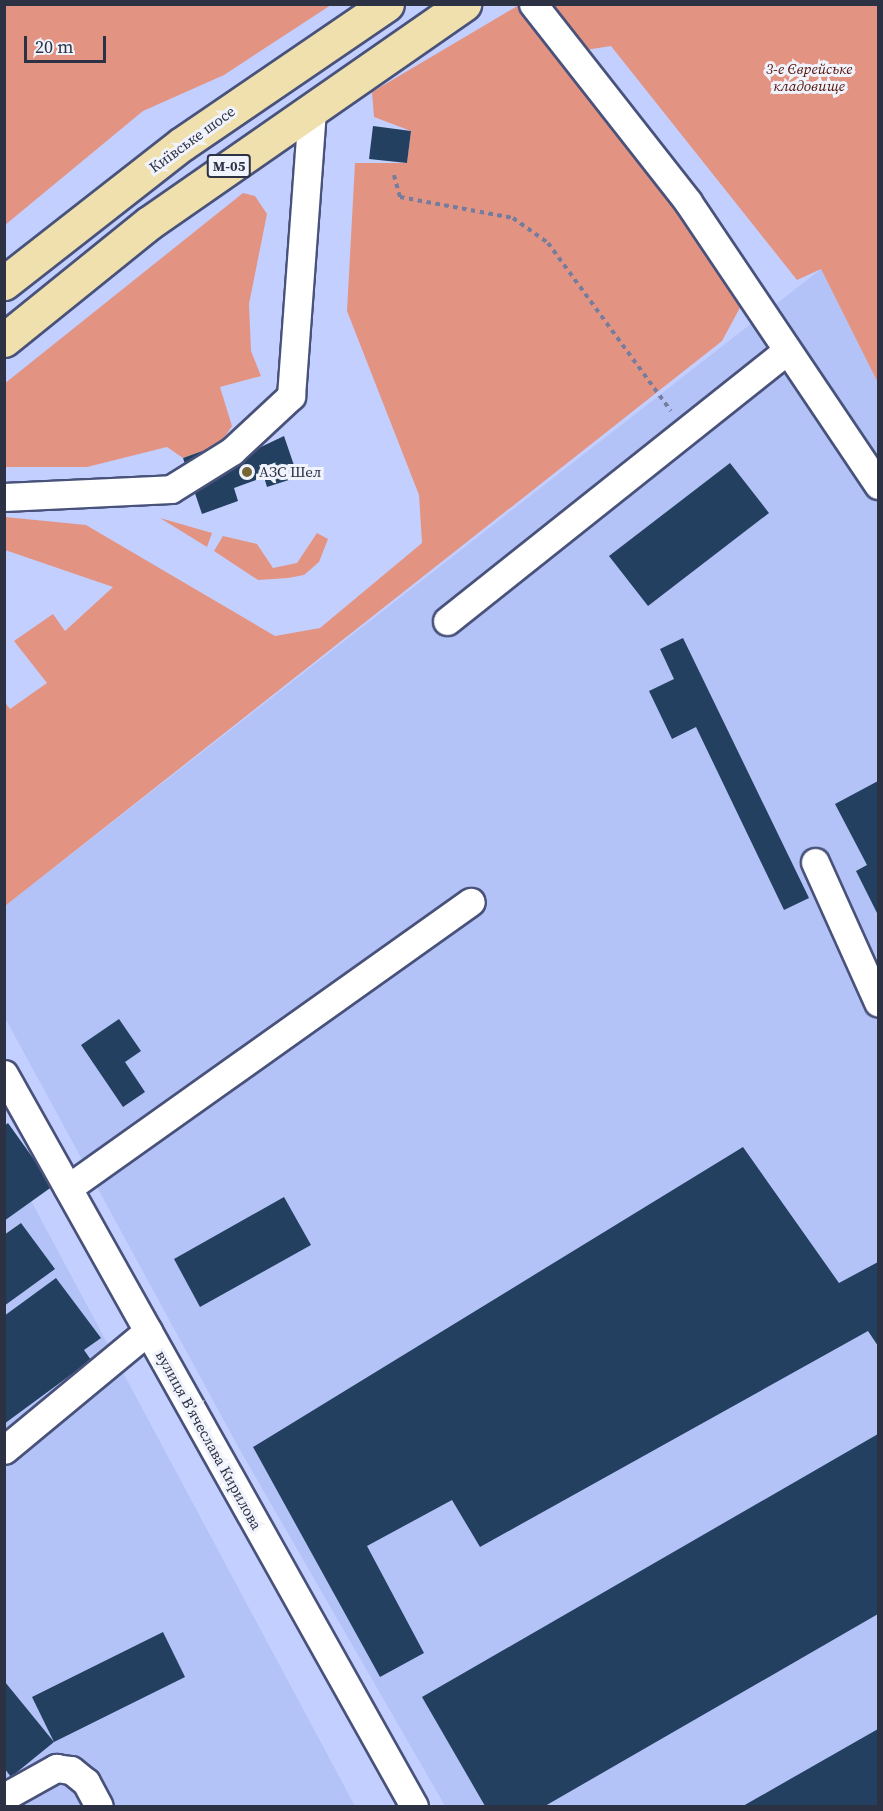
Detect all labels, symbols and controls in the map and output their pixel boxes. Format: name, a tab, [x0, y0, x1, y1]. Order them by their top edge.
scale bar	[27, 24, 110, 62]
text: 20 m	[35, 34, 73, 59]
park label: 3-е Єврейське кладовище	[766, 59, 852, 94]
street label: Київське шосе	[146, 102, 238, 176]
road number: М-05	[206, 155, 252, 177]
place label: АЗС Шел	[259, 463, 321, 481]
marker: АЗС Шел	[240, 465, 254, 479]
street label: вулиця Вʼячеслава Кирилова	[152, 1347, 266, 1533]

